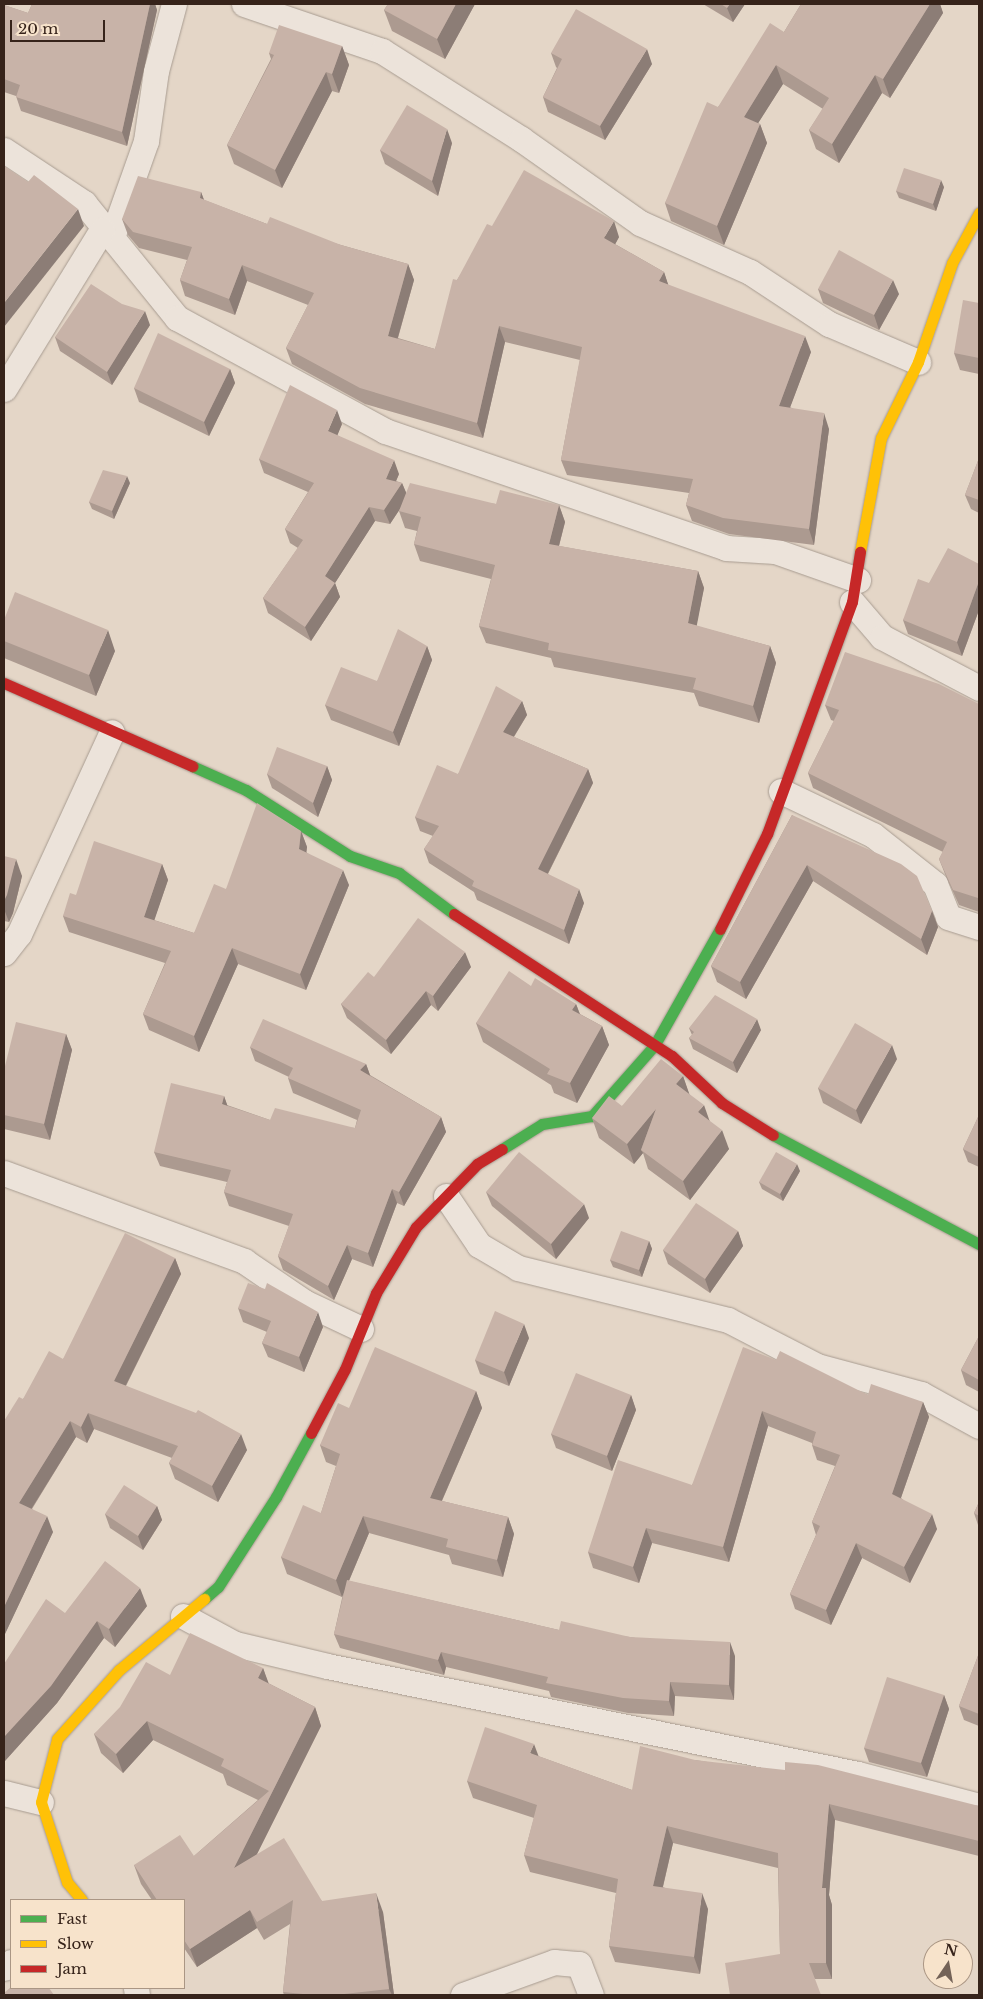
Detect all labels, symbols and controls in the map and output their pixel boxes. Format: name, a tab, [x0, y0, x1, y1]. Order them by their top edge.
scale bar	[12, 10, 108, 42]
text: 20 m	[18, 19, 58, 38]
legend	[10, 1899, 185, 1989]
text: Fast	[57, 1909, 87, 1928]
text: Slow	[57, 1934, 94, 1953]
north arrow	[923, 1939, 973, 1989]
text: N	[943, 1940, 959, 1960]
text: Jam	[57, 1959, 87, 1978]

